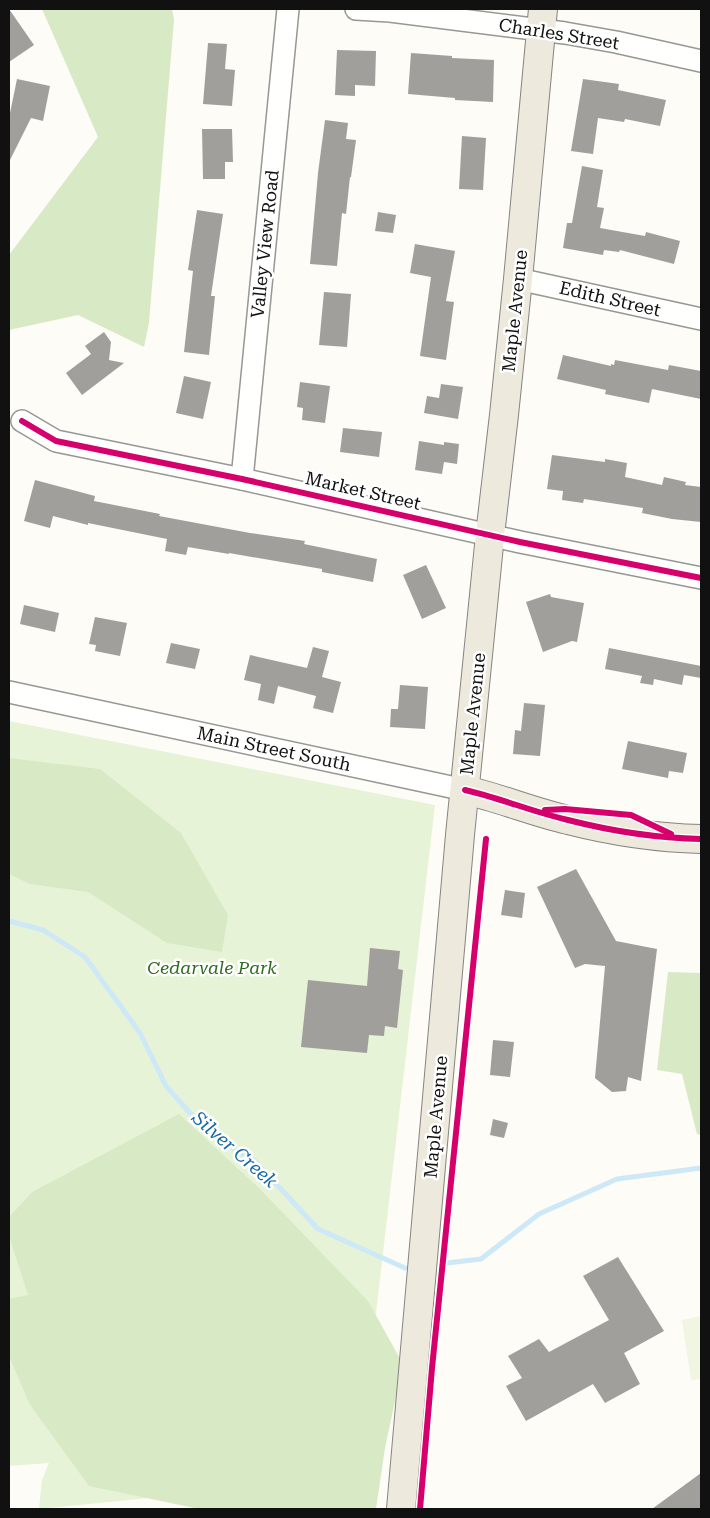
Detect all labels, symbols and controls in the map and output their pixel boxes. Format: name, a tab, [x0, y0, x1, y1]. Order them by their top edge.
street label: Charles Street	[497, 14, 621, 53]
street label: Valley View Road	[246, 168, 283, 319]
street label: Maple Avenue	[498, 249, 531, 373]
street label: Edith Street	[557, 277, 663, 320]
street label: Market Street	[303, 467, 423, 514]
street label: Maple Avenue	[456, 652, 489, 776]
street label: Main Street South	[195, 722, 353, 775]
park label: Cedarvale Park	[147, 957, 277, 978]
street label: Maple Avenue	[420, 1055, 451, 1179]
water label: Silver Creek	[187, 1105, 283, 1193]

